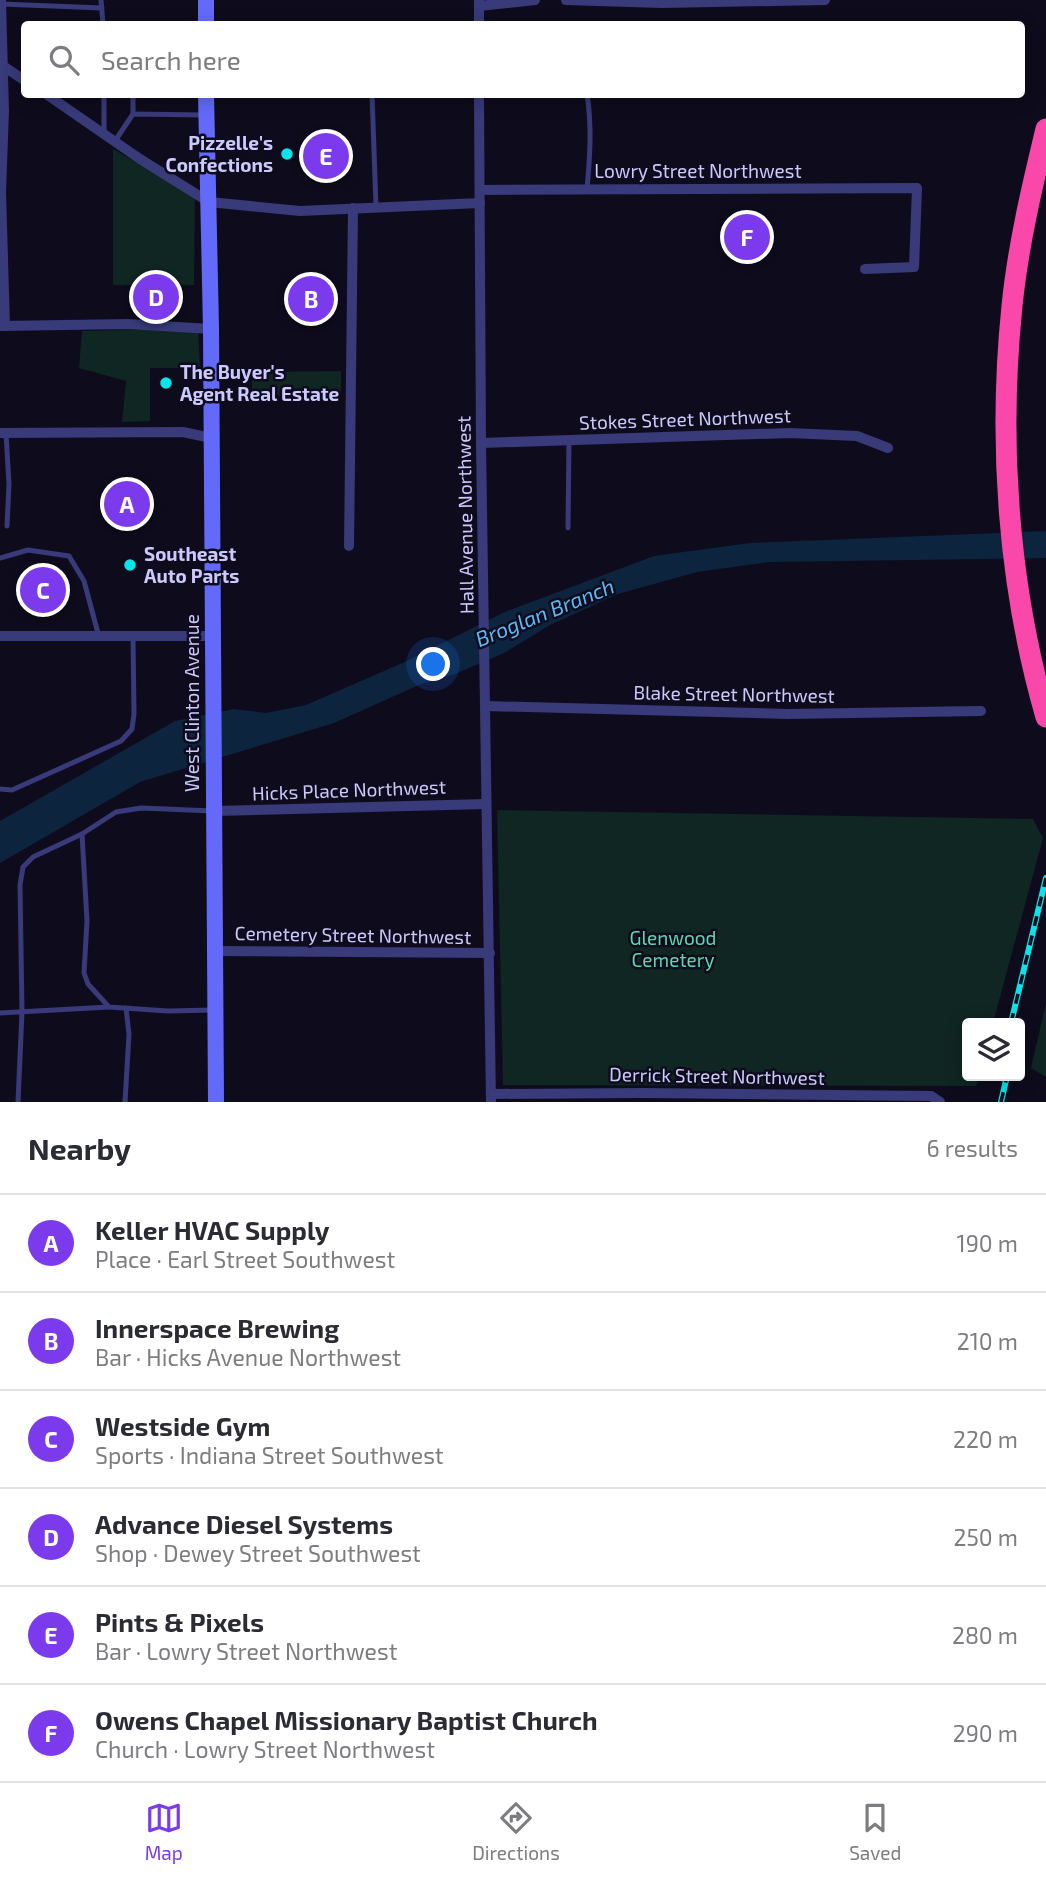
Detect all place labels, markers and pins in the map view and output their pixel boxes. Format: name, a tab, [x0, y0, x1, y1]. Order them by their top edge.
pin: E	[303, 130, 349, 182]
place label: Pizzelle's Confections	[165, 131, 273, 176]
marker: Pizzelle's Confections	[279, 146, 295, 162]
pin: F	[724, 211, 770, 263]
pin: D	[133, 271, 179, 323]
pin: B	[288, 273, 334, 325]
place label: The Buyer's Agent Real Estate	[180, 360, 340, 405]
marker: The Buyer's Agent Real Estate	[158, 375, 174, 391]
pin: A	[104, 478, 150, 530]
place label: Southeast Auto Parts	[144, 542, 239, 587]
marker: Southeast Auto Parts	[122, 557, 138, 573]
pin: C	[20, 564, 66, 616]

